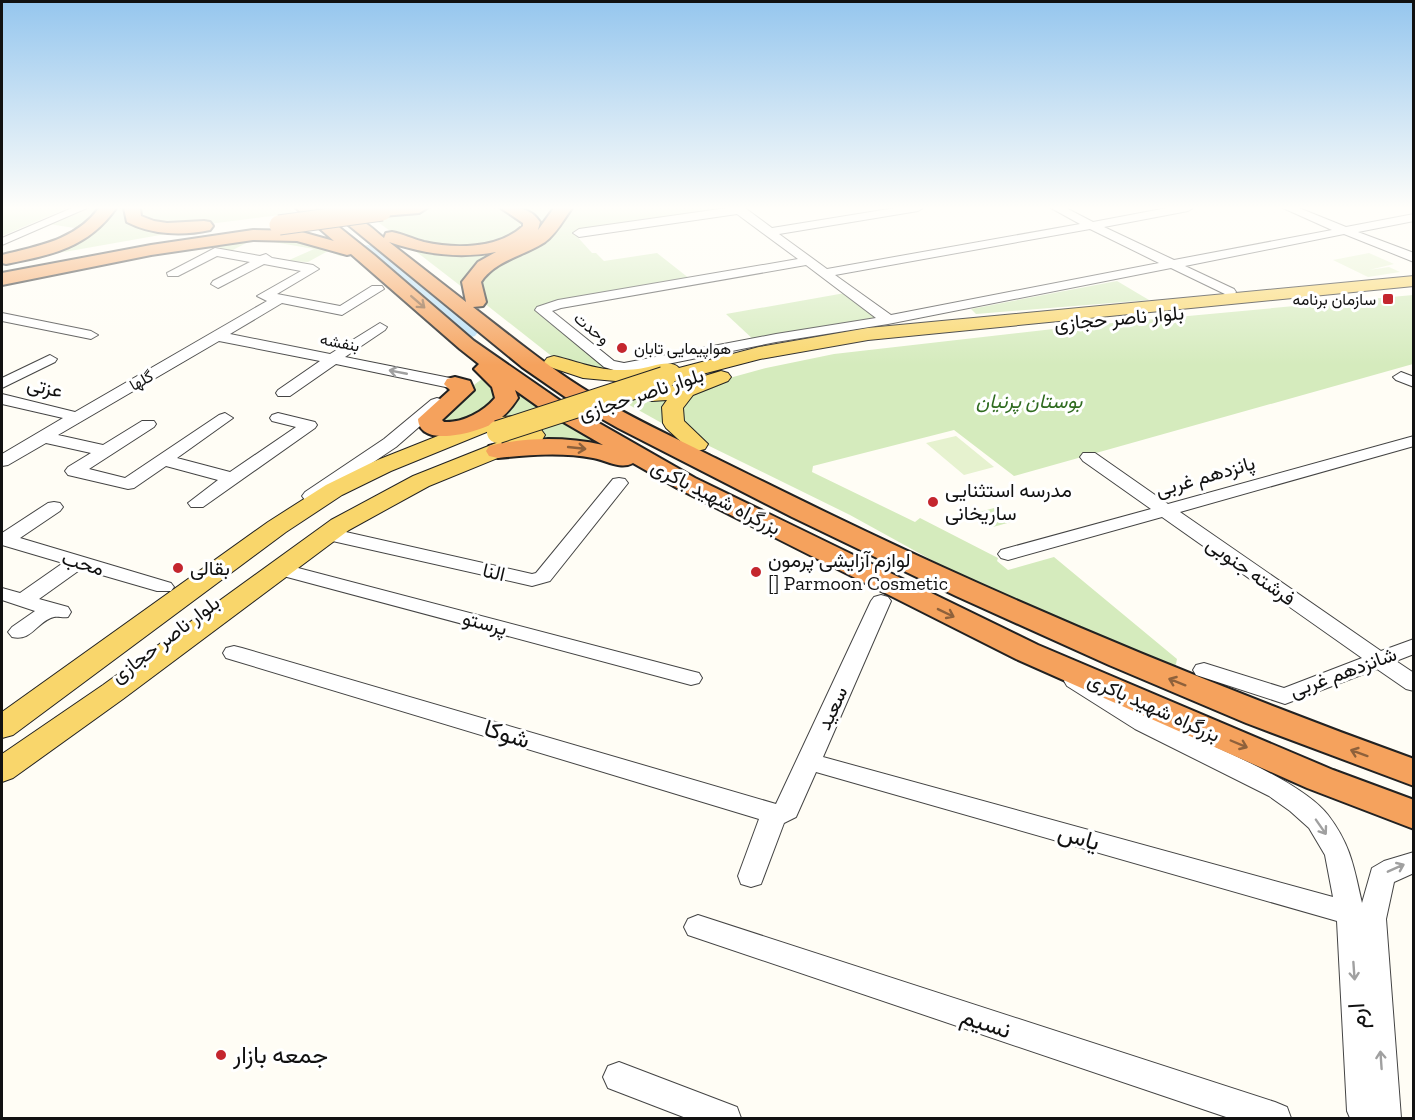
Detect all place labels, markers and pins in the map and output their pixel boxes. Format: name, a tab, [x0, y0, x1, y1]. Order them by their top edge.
place label: سازمان برنامه	[1292, 290, 1376, 310]
marker: سازمان برنامه	[1381, 292, 1395, 306]
place label: هواپیمایی تابان	[634, 339, 731, 360]
marker: هواپیمایی تابان	[615, 341, 629, 355]
place label: مدرسه استثنایی ساریخانی	[945, 478, 1072, 526]
marker: مدرسه استثنایی ساریخانی	[926, 495, 940, 509]
place label: لوازم آرایشی پرمون [] Parmoon Cosmetic	[768, 548, 948, 595]
place label: بقالی	[190, 556, 230, 580]
marker: بقالی	[171, 561, 185, 575]
marker: لوازم آرایشی پرمون [] Parmoon Cosmetic	[749, 565, 763, 579]
place label: جمعه‌ بازار	[232, 1040, 328, 1070]
marker: جمعه‌ بازار	[214, 1048, 228, 1062]

